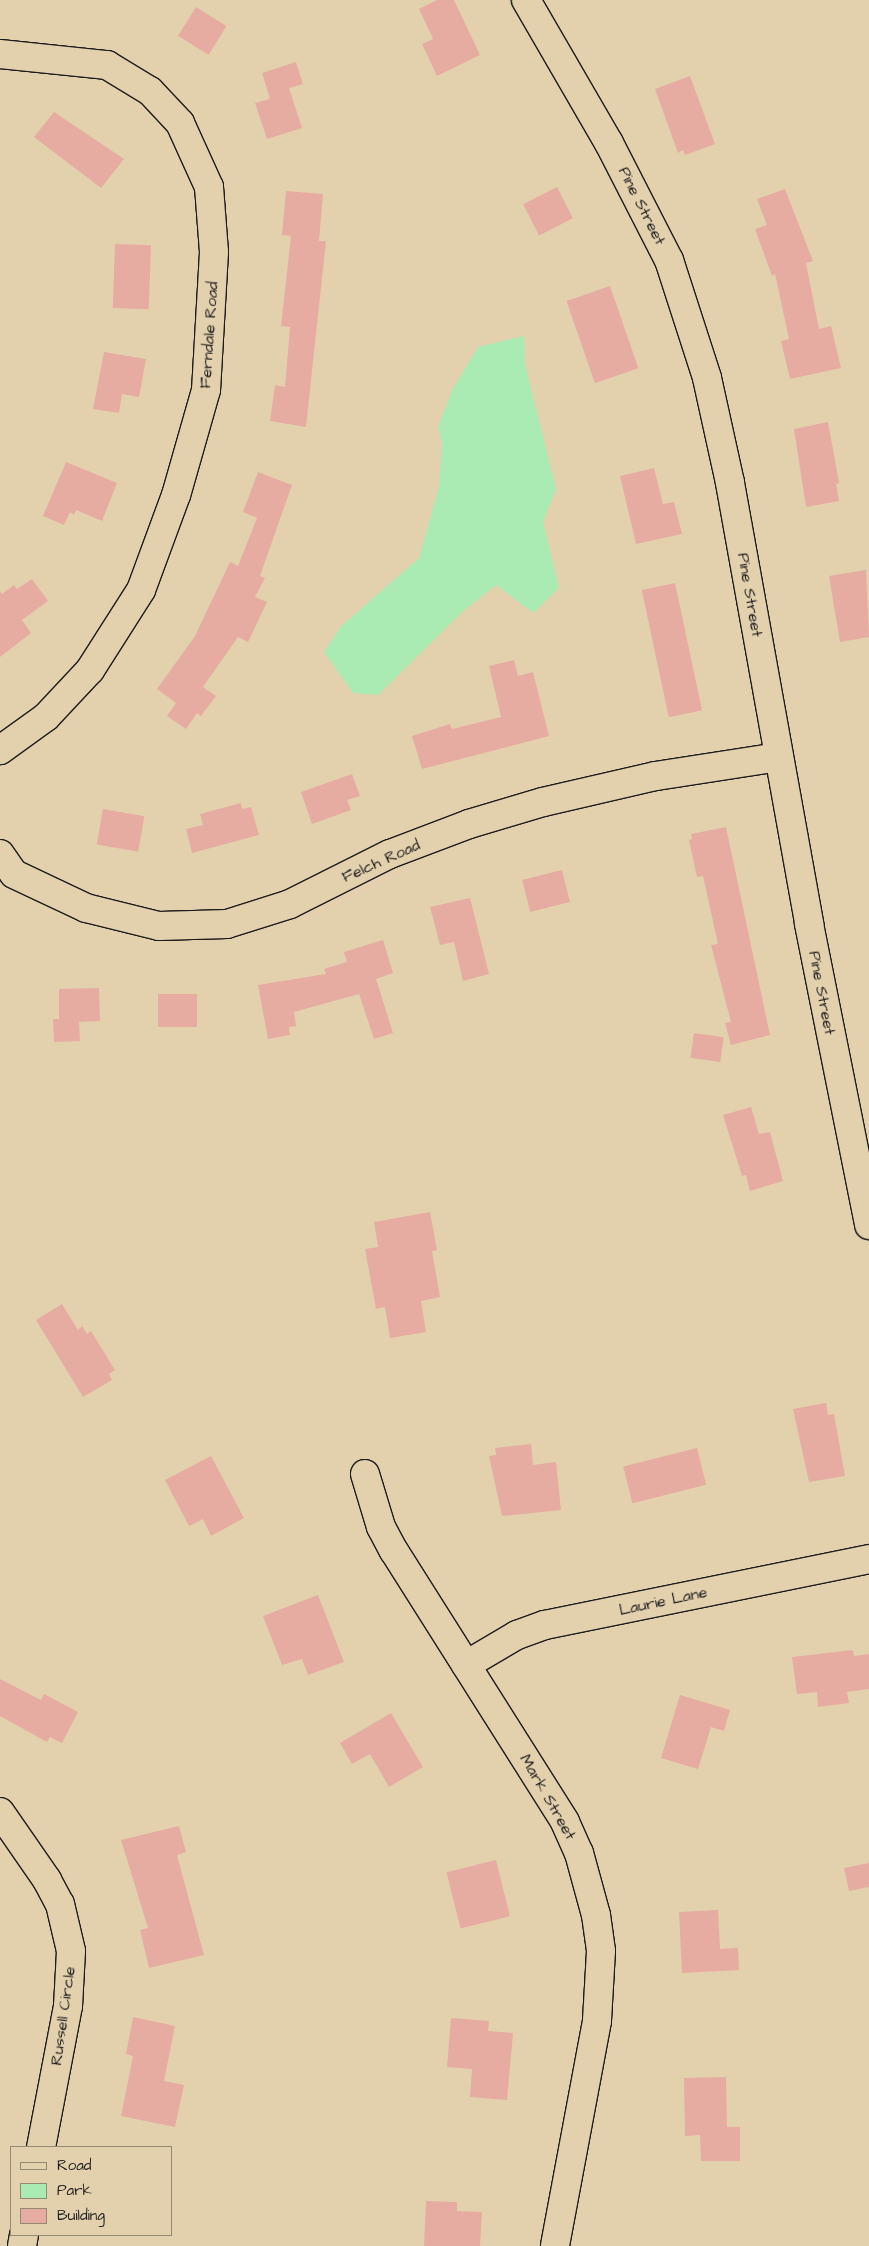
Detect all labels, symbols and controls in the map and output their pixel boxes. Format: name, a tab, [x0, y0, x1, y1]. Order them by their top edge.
street label: Pine Street	[614, 164, 670, 248]
street label: Ferndale Road	[196, 281, 222, 389]
street label: Pine Street	[733, 551, 767, 639]
street label: Felch Road	[339, 835, 423, 887]
street label: Pine Street	[804, 949, 840, 1037]
street label: Laurie Lane	[617, 1582, 709, 1620]
street label: Mark Street	[516, 1751, 580, 1843]
street label: Russell Circle	[47, 1965, 79, 2067]
legend	[10, 2146, 172, 2236]
text: Road	[57, 2155, 91, 2176]
text: Park	[57, 2180, 92, 2201]
text: Building	[57, 2205, 105, 2226]

